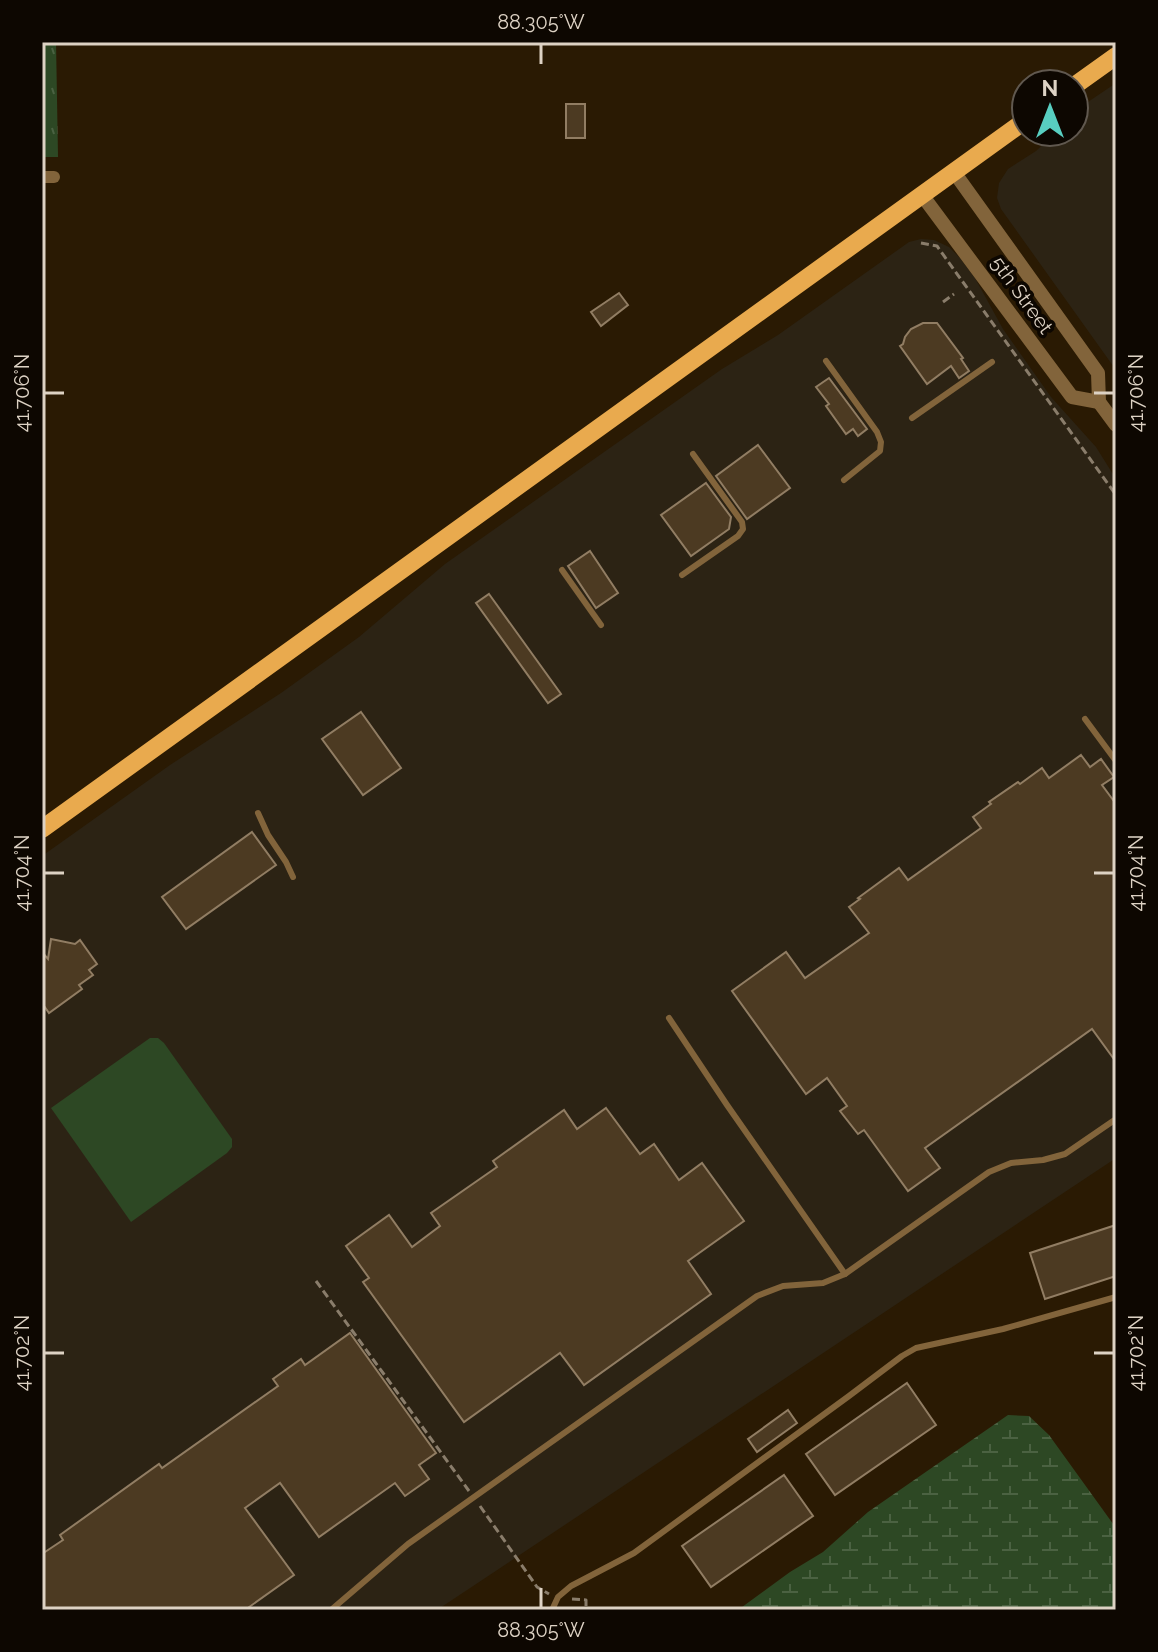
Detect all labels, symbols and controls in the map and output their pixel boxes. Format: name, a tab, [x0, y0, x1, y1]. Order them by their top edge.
text: 88.305°W	[497, 10, 585, 34]
north arrow	[1010, 68, 1090, 148]
text: N	[1042, 75, 1058, 101]
street label: 5th Street	[986, 252, 1058, 339]
text: 41.706°N	[10, 354, 34, 432]
text: 41.706°N	[1124, 354, 1148, 432]
text: 41.704°N	[10, 834, 34, 912]
text: 41.704°N	[1124, 834, 1148, 912]
text: 41.702°N	[10, 1315, 34, 1391]
text: 41.702°N	[1124, 1315, 1148, 1391]
text: 88.305°W	[497, 1618, 585, 1642]

